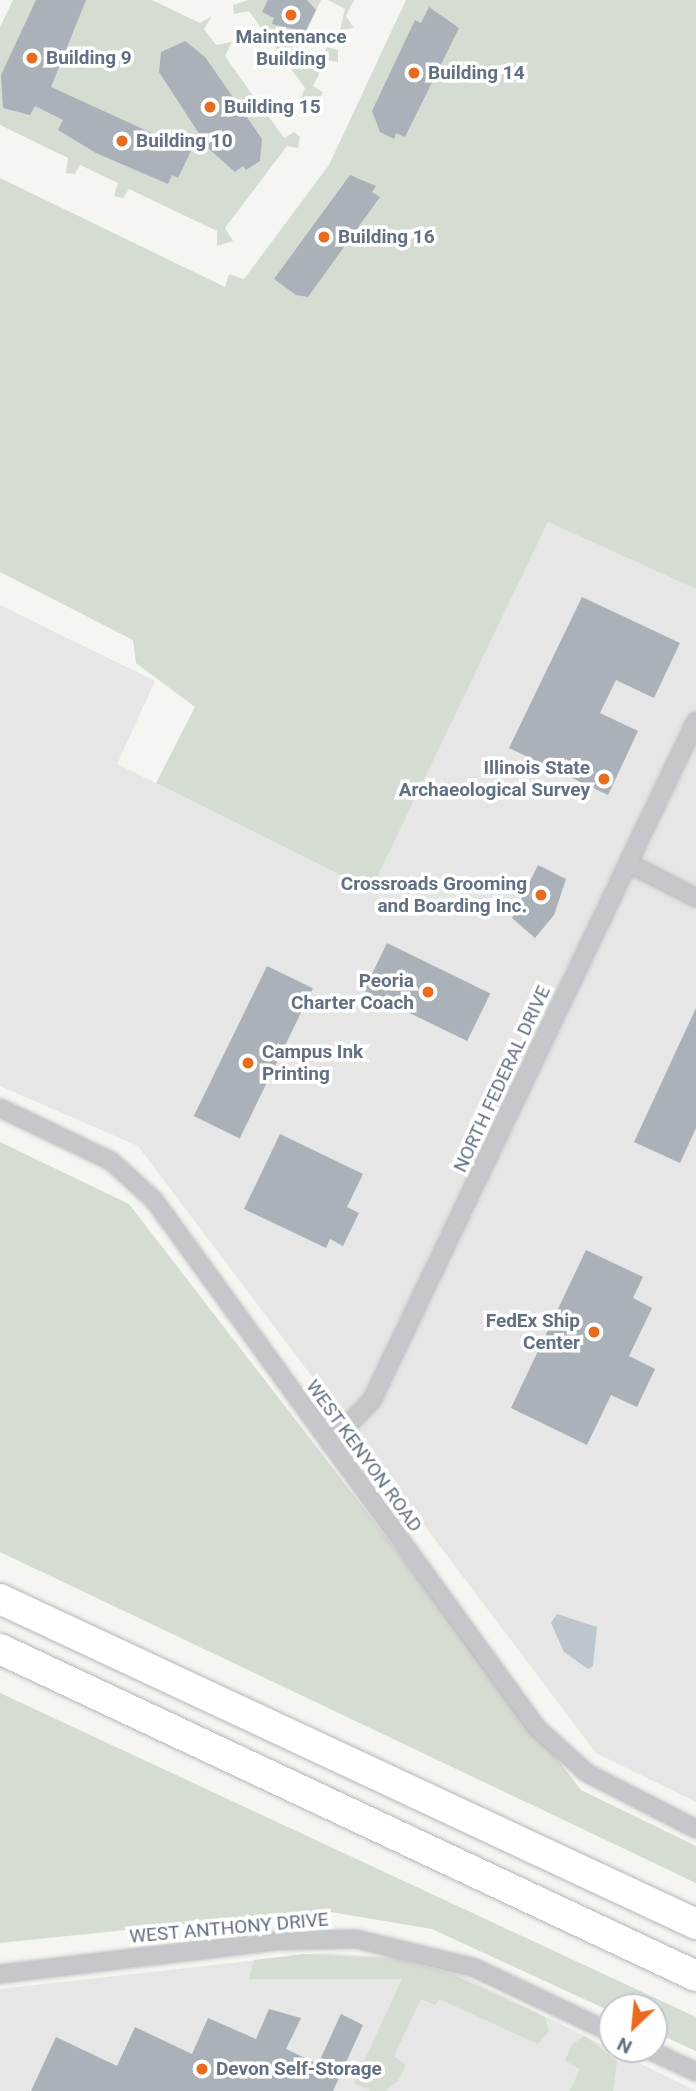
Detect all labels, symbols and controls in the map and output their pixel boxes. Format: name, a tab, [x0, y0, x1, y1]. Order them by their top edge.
marker: Maintenance Building	[283, 7, 299, 23]
place label: Maintenance Building	[236, 26, 346, 70]
place label: Building 9	[46, 47, 132, 69]
marker: Building 9	[24, 50, 40, 66]
place label: Building 14	[428, 62, 525, 84]
marker: Building 14	[406, 65, 422, 81]
place label: Building 15	[224, 96, 321, 118]
marker: Building 15	[202, 99, 218, 115]
place label: Building 10	[136, 130, 233, 152]
marker: Building 10	[114, 133, 130, 149]
place label: Building 16	[338, 226, 435, 248]
marker: Building 16	[316, 229, 332, 245]
place label: Illinois State Archaeological Survey	[399, 757, 590, 801]
marker: Illinois State Archaeological Survey	[596, 771, 612, 787]
place label: Crossroads Grooming and Boarding Inc.	[341, 873, 527, 917]
marker: Crossroads Grooming and Boarding Inc.	[533, 887, 549, 903]
place label: Peoria Charter Coach	[291, 970, 414, 1014]
street label: NORTH FEDERAL DRIVE	[449, 982, 555, 1176]
marker: Peoria Charter Coach	[420, 984, 436, 1000]
place label: Campus Ink Printing	[262, 1041, 363, 1085]
marker: Campus Ink Printing	[240, 1055, 256, 1071]
place label: FedEx Ship Center	[486, 1310, 580, 1354]
marker: FedEx Ship Center	[586, 1324, 602, 1340]
street label: WEST KENYON ROAD	[301, 1375, 427, 1537]
street label: WEST ANTHONY DRIVE	[128, 1908, 330, 1948]
north arrow	[598, 1993, 668, 2063]
text: N	[613, 2032, 636, 2059]
place label: Devon Self-Storage	[216, 2058, 382, 2080]
marker: Devon Self-Storage	[194, 2061, 210, 2077]

